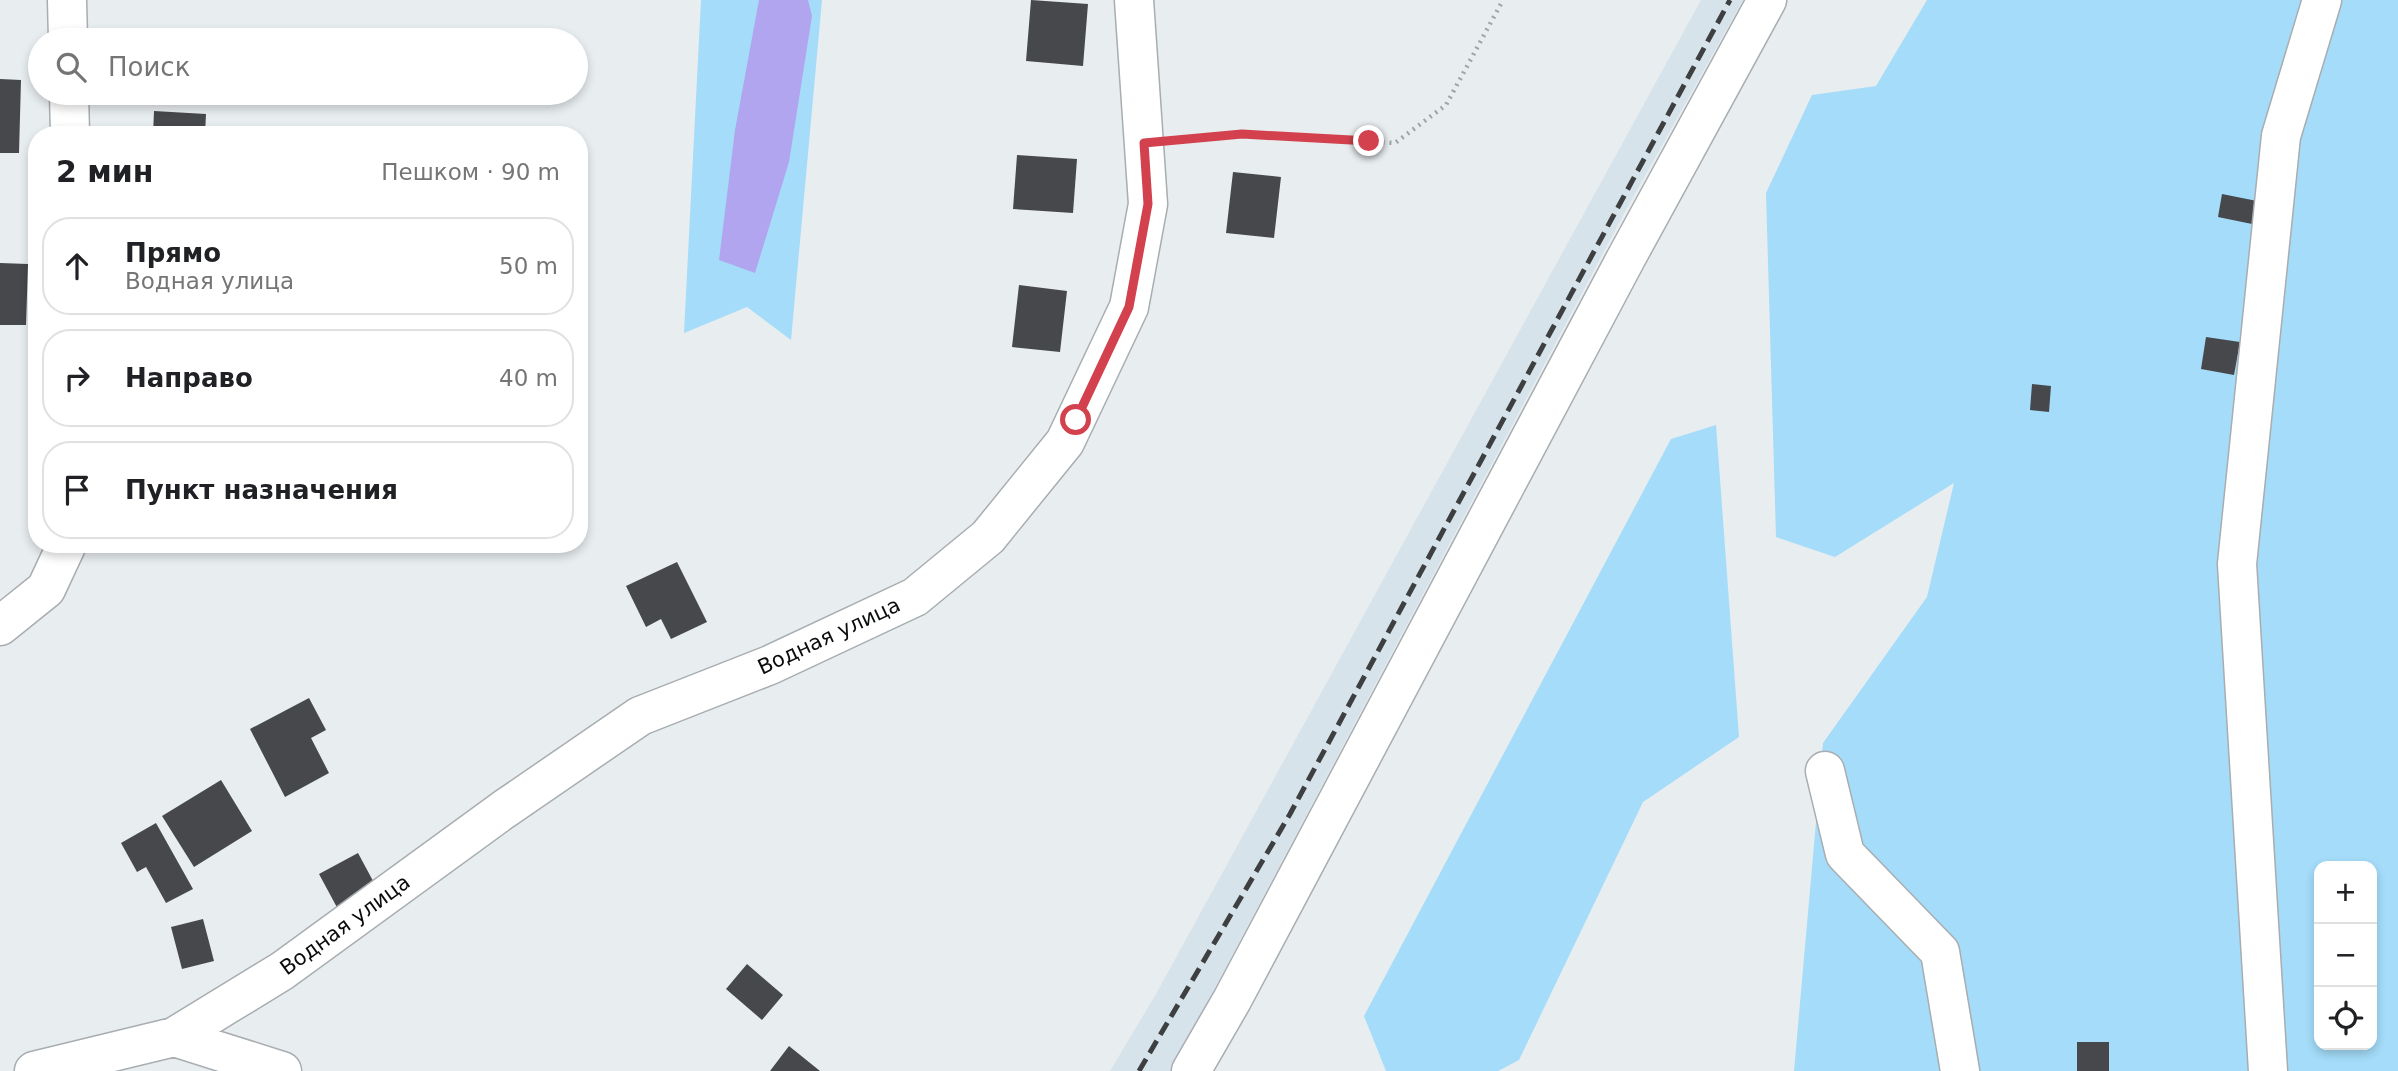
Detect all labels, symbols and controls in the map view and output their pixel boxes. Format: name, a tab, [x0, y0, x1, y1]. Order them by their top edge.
search box	[28, 28, 588, 105]
icon: search	[52, 48, 90, 86]
text: Поиск	[108, 52, 190, 82]
route end	[1353, 125, 1384, 156]
text: 2 мин	[56, 154, 154, 189]
text: Пешком · 90 m	[381, 159, 560, 185]
text: Прямо	[125, 238, 221, 268]
icon: ahead	[58, 247, 96, 285]
text: 50 m	[499, 253, 558, 279]
text: Водная улица	[125, 268, 294, 294]
icon: right	[58, 359, 96, 397]
text: Направо	[125, 363, 253, 393]
text: 40 m	[499, 365, 558, 391]
route start	[1060, 404, 1091, 435]
icon: arrive	[58, 471, 96, 509]
text: Пункт назначения	[125, 475, 398, 505]
street label: Водная улица	[754, 593, 904, 679]
map controls	[2314, 861, 2377, 1050]
button: +	[2314, 861, 2377, 924]
street label: Водная улица	[276, 870, 414, 980]
button: −	[2314, 924, 2377, 987]
button: locate	[2314, 987, 2377, 1050]

